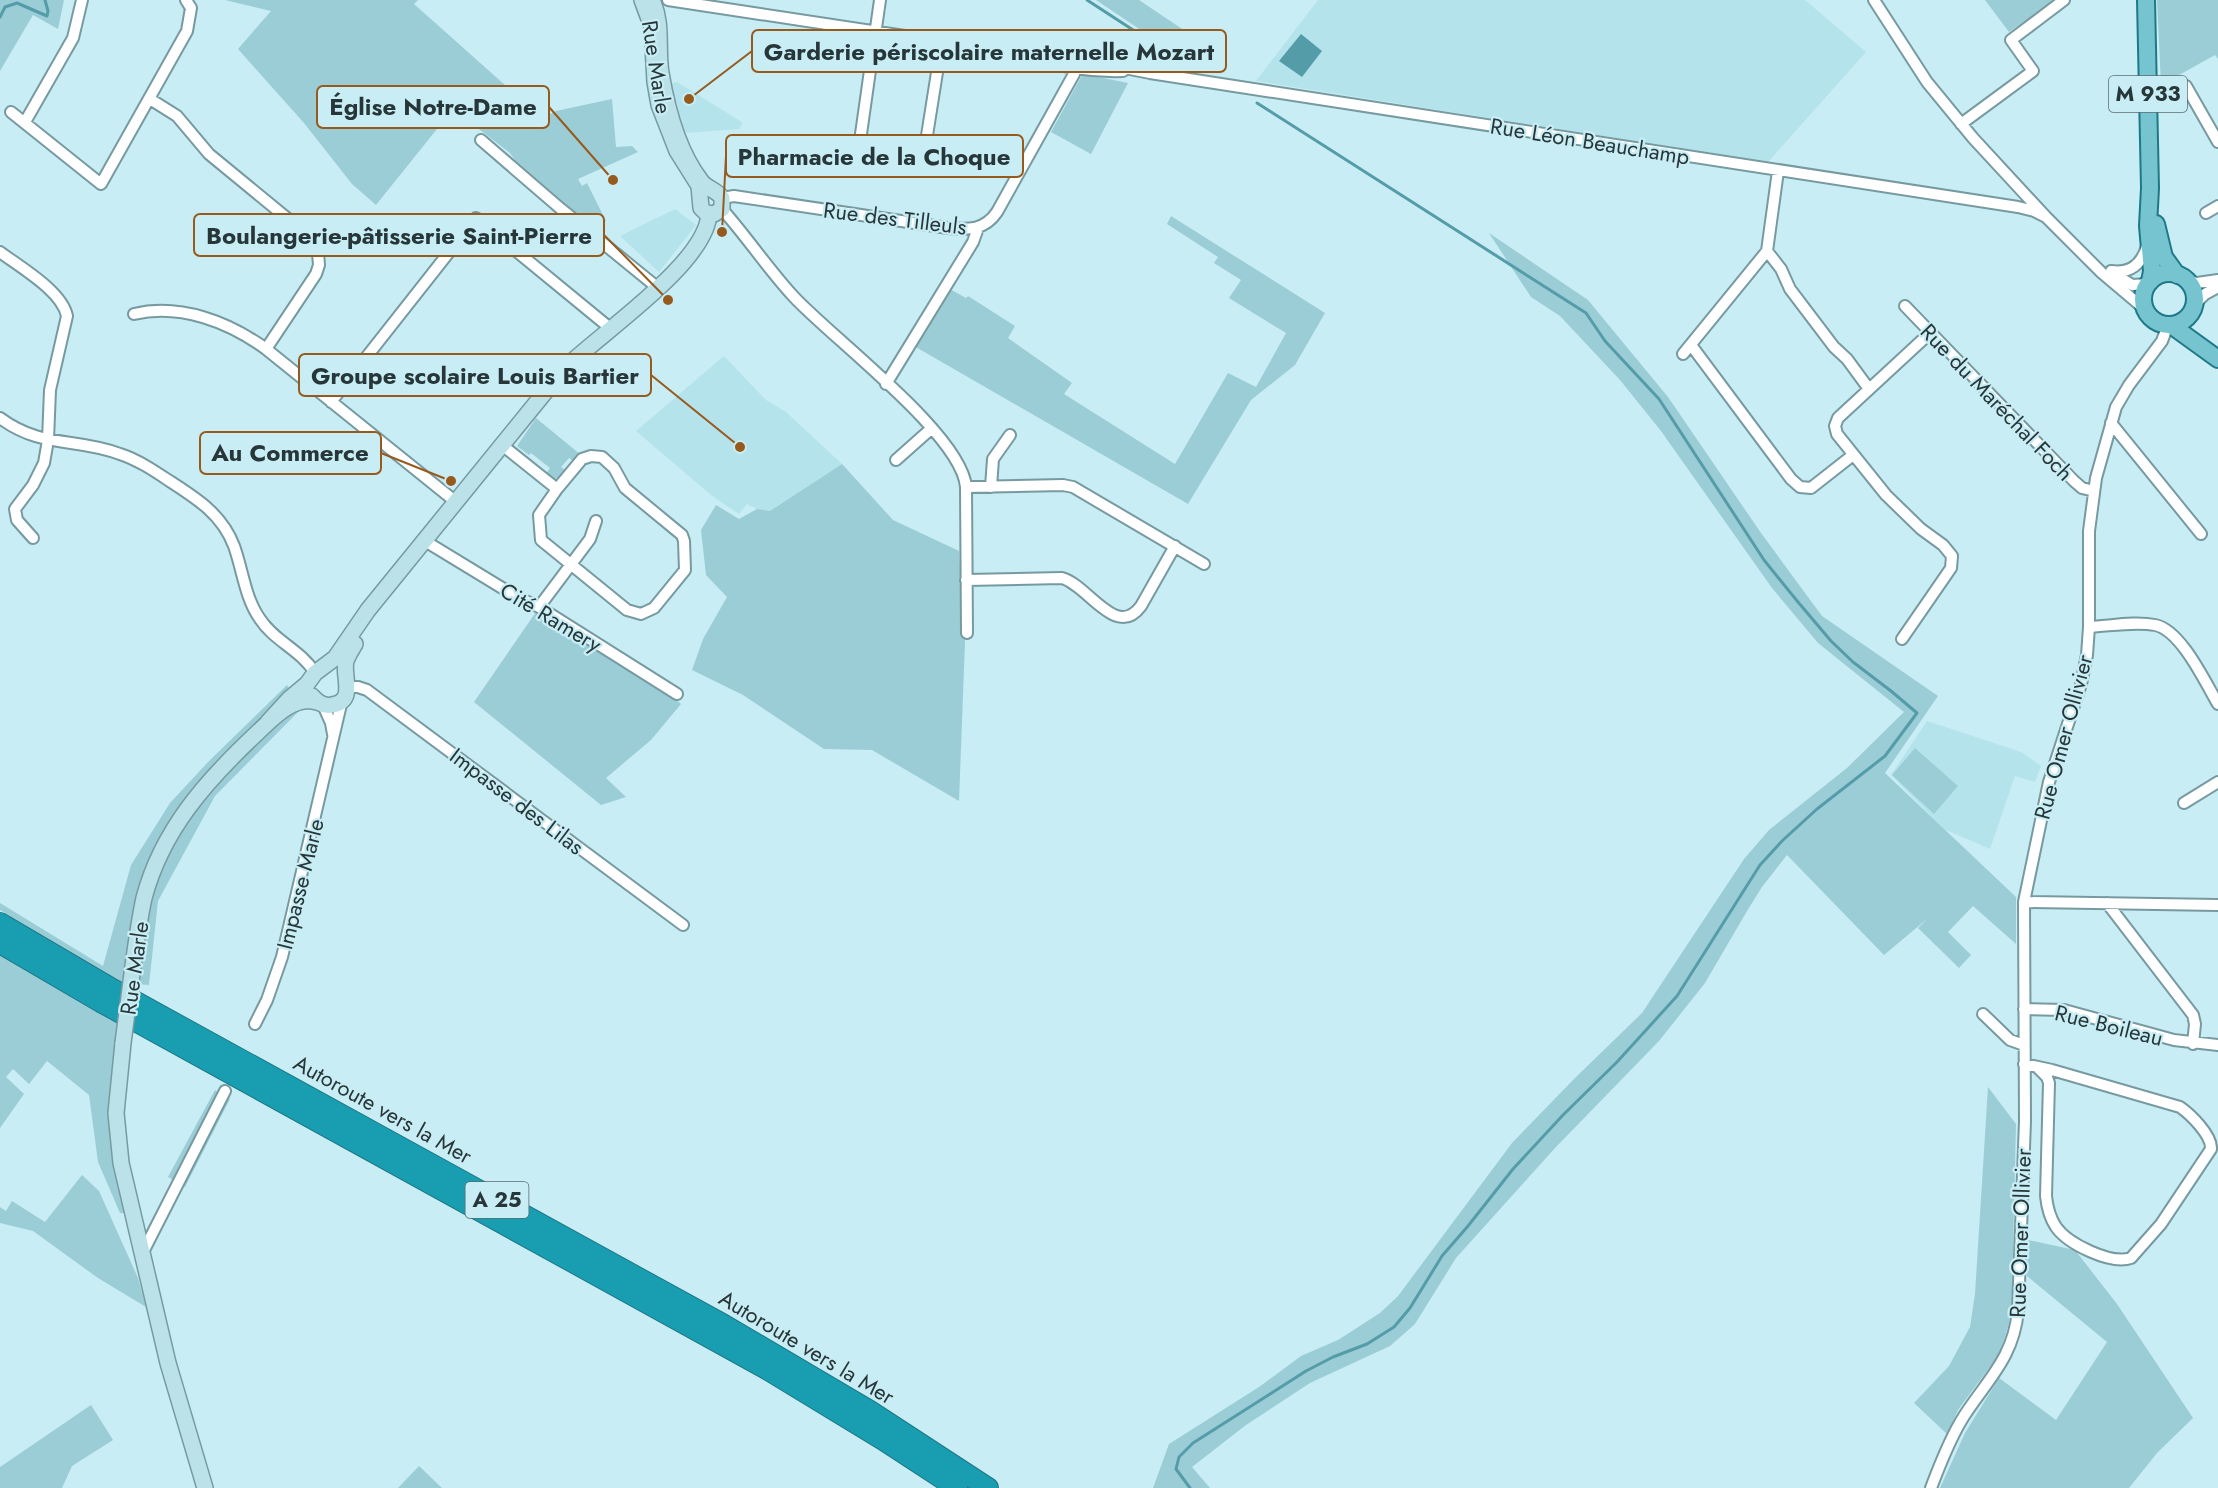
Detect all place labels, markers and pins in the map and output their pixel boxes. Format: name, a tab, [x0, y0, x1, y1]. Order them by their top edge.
callout: Garderie périscolaire maternelle Mozart	[752, 30, 1226, 72]
callout: Église Notre-Dame	[317, 86, 549, 128]
callout: Pharmacie de la Choque	[726, 135, 1023, 177]
callout: Boulangerie-pâtisserie Saint-Pierre	[194, 214, 604, 256]
callout: Groupe scolaire Louis Bartier	[299, 354, 651, 396]
callout: Au Commerce	[200, 432, 381, 474]

